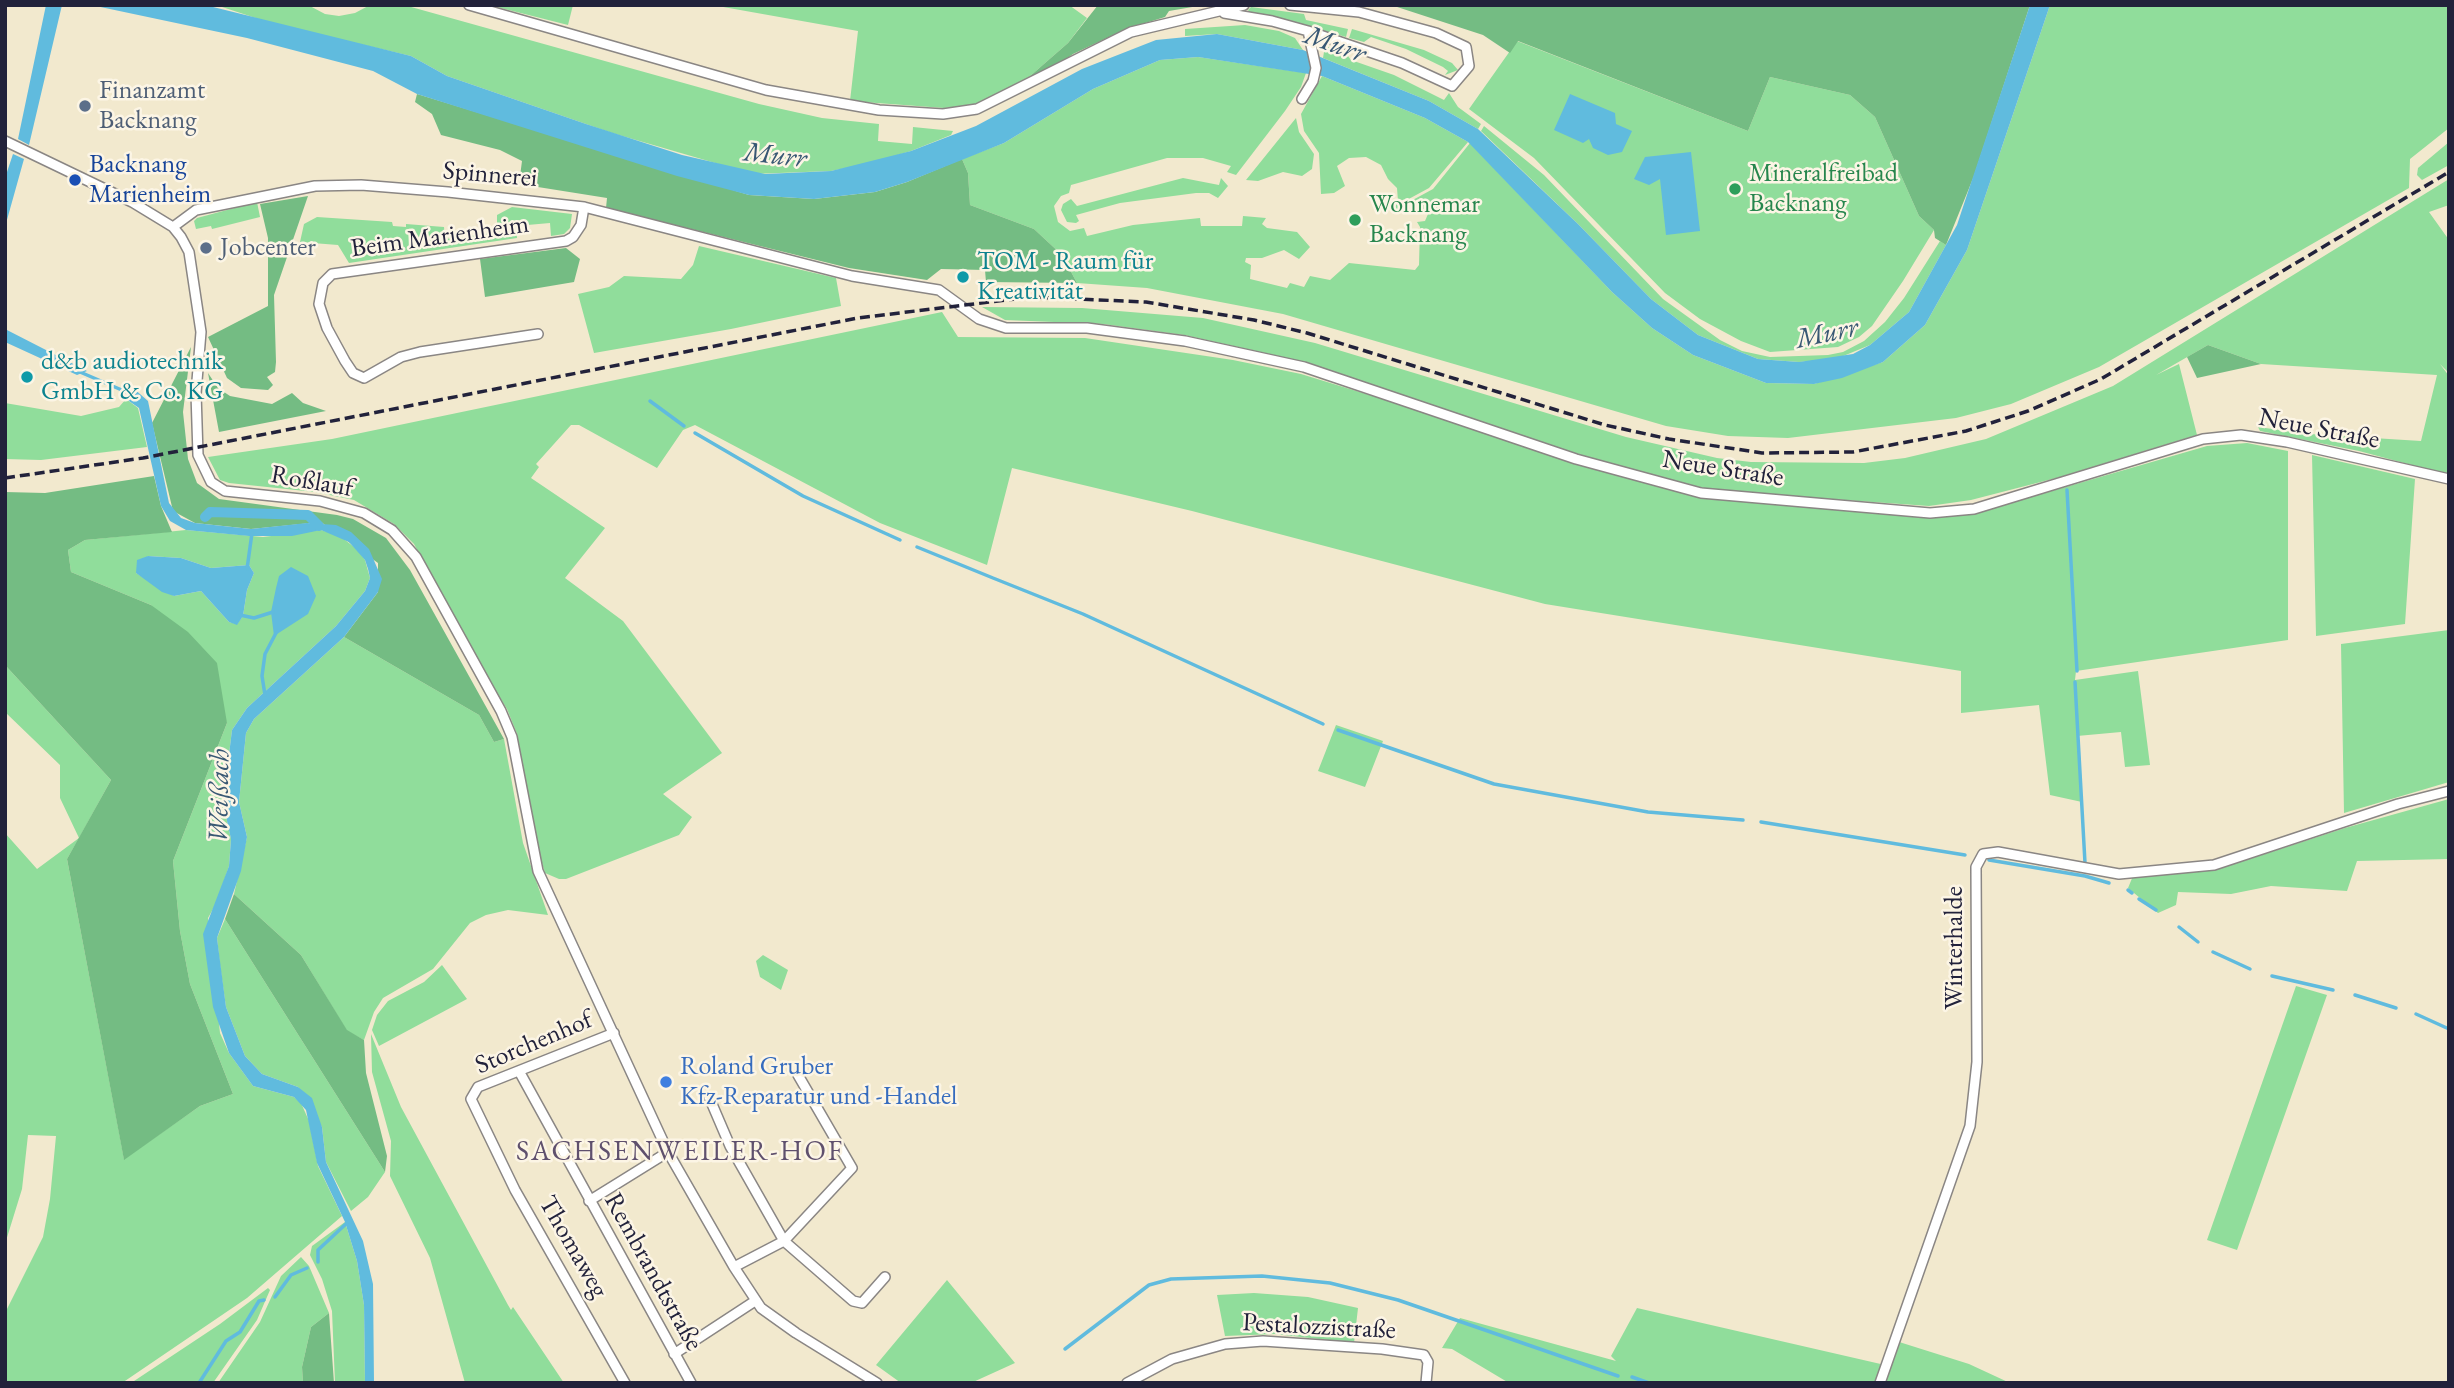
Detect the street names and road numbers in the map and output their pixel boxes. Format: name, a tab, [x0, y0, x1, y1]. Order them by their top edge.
street label: Spinnerei	[441, 155, 539, 195]
street label: Beim Marienheim	[349, 209, 531, 265]
street label: Neue Straße	[2256, 402, 2382, 456]
street label: Neue Straße	[1660, 444, 1786, 494]
street label: Roßlauf	[268, 459, 356, 505]
street label: Winterhalde	[1939, 886, 1971, 1010]
street label: Storchenhof	[471, 1004, 597, 1082]
street label: Rembrandtstraße	[597, 1188, 709, 1356]
street label: Thomaweg	[531, 1191, 615, 1303]
street label: Pestalozzistraße	[1241, 1307, 1397, 1347]

